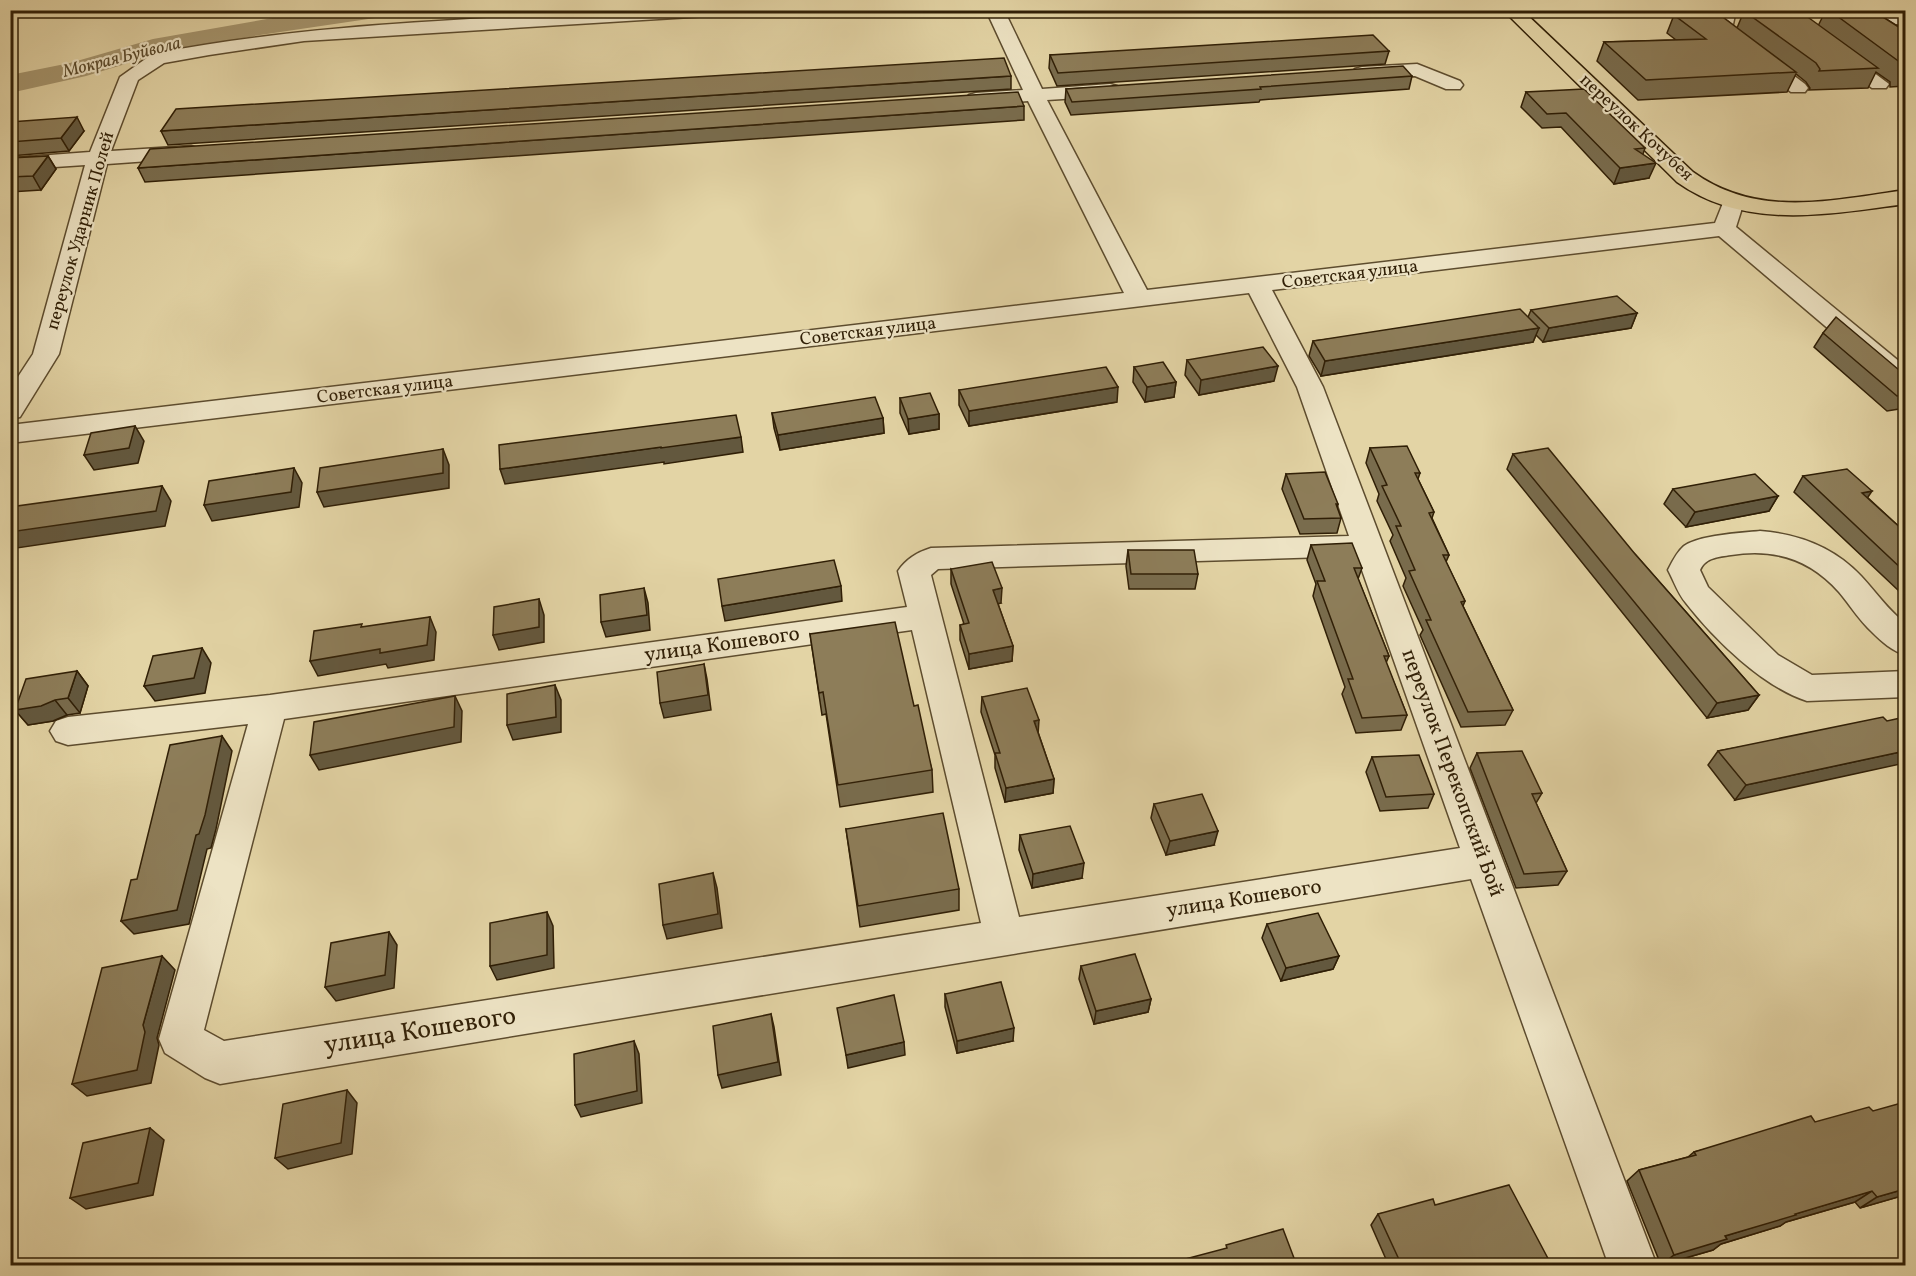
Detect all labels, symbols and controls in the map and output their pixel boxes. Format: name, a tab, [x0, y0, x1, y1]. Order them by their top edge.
water label: Мокрая Буйвола	[59, 31, 184, 85]
street label: переулок Кочубея	[1574, 69, 1698, 187]
street label: переулок Ударник Полей	[41, 129, 121, 333]
street label: Советская улица	[1280, 254, 1420, 296]
street label: Советская улица	[798, 311, 938, 353]
street label: Советская улица	[315, 369, 455, 411]
street label: улица Кошевого	[642, 620, 802, 670]
street label: переулок Перекопский Бой	[1394, 645, 1510, 901]
street label: улица Кошевого	[1164, 872, 1324, 926]
street label: улица Кошевого	[321, 998, 519, 1064]

